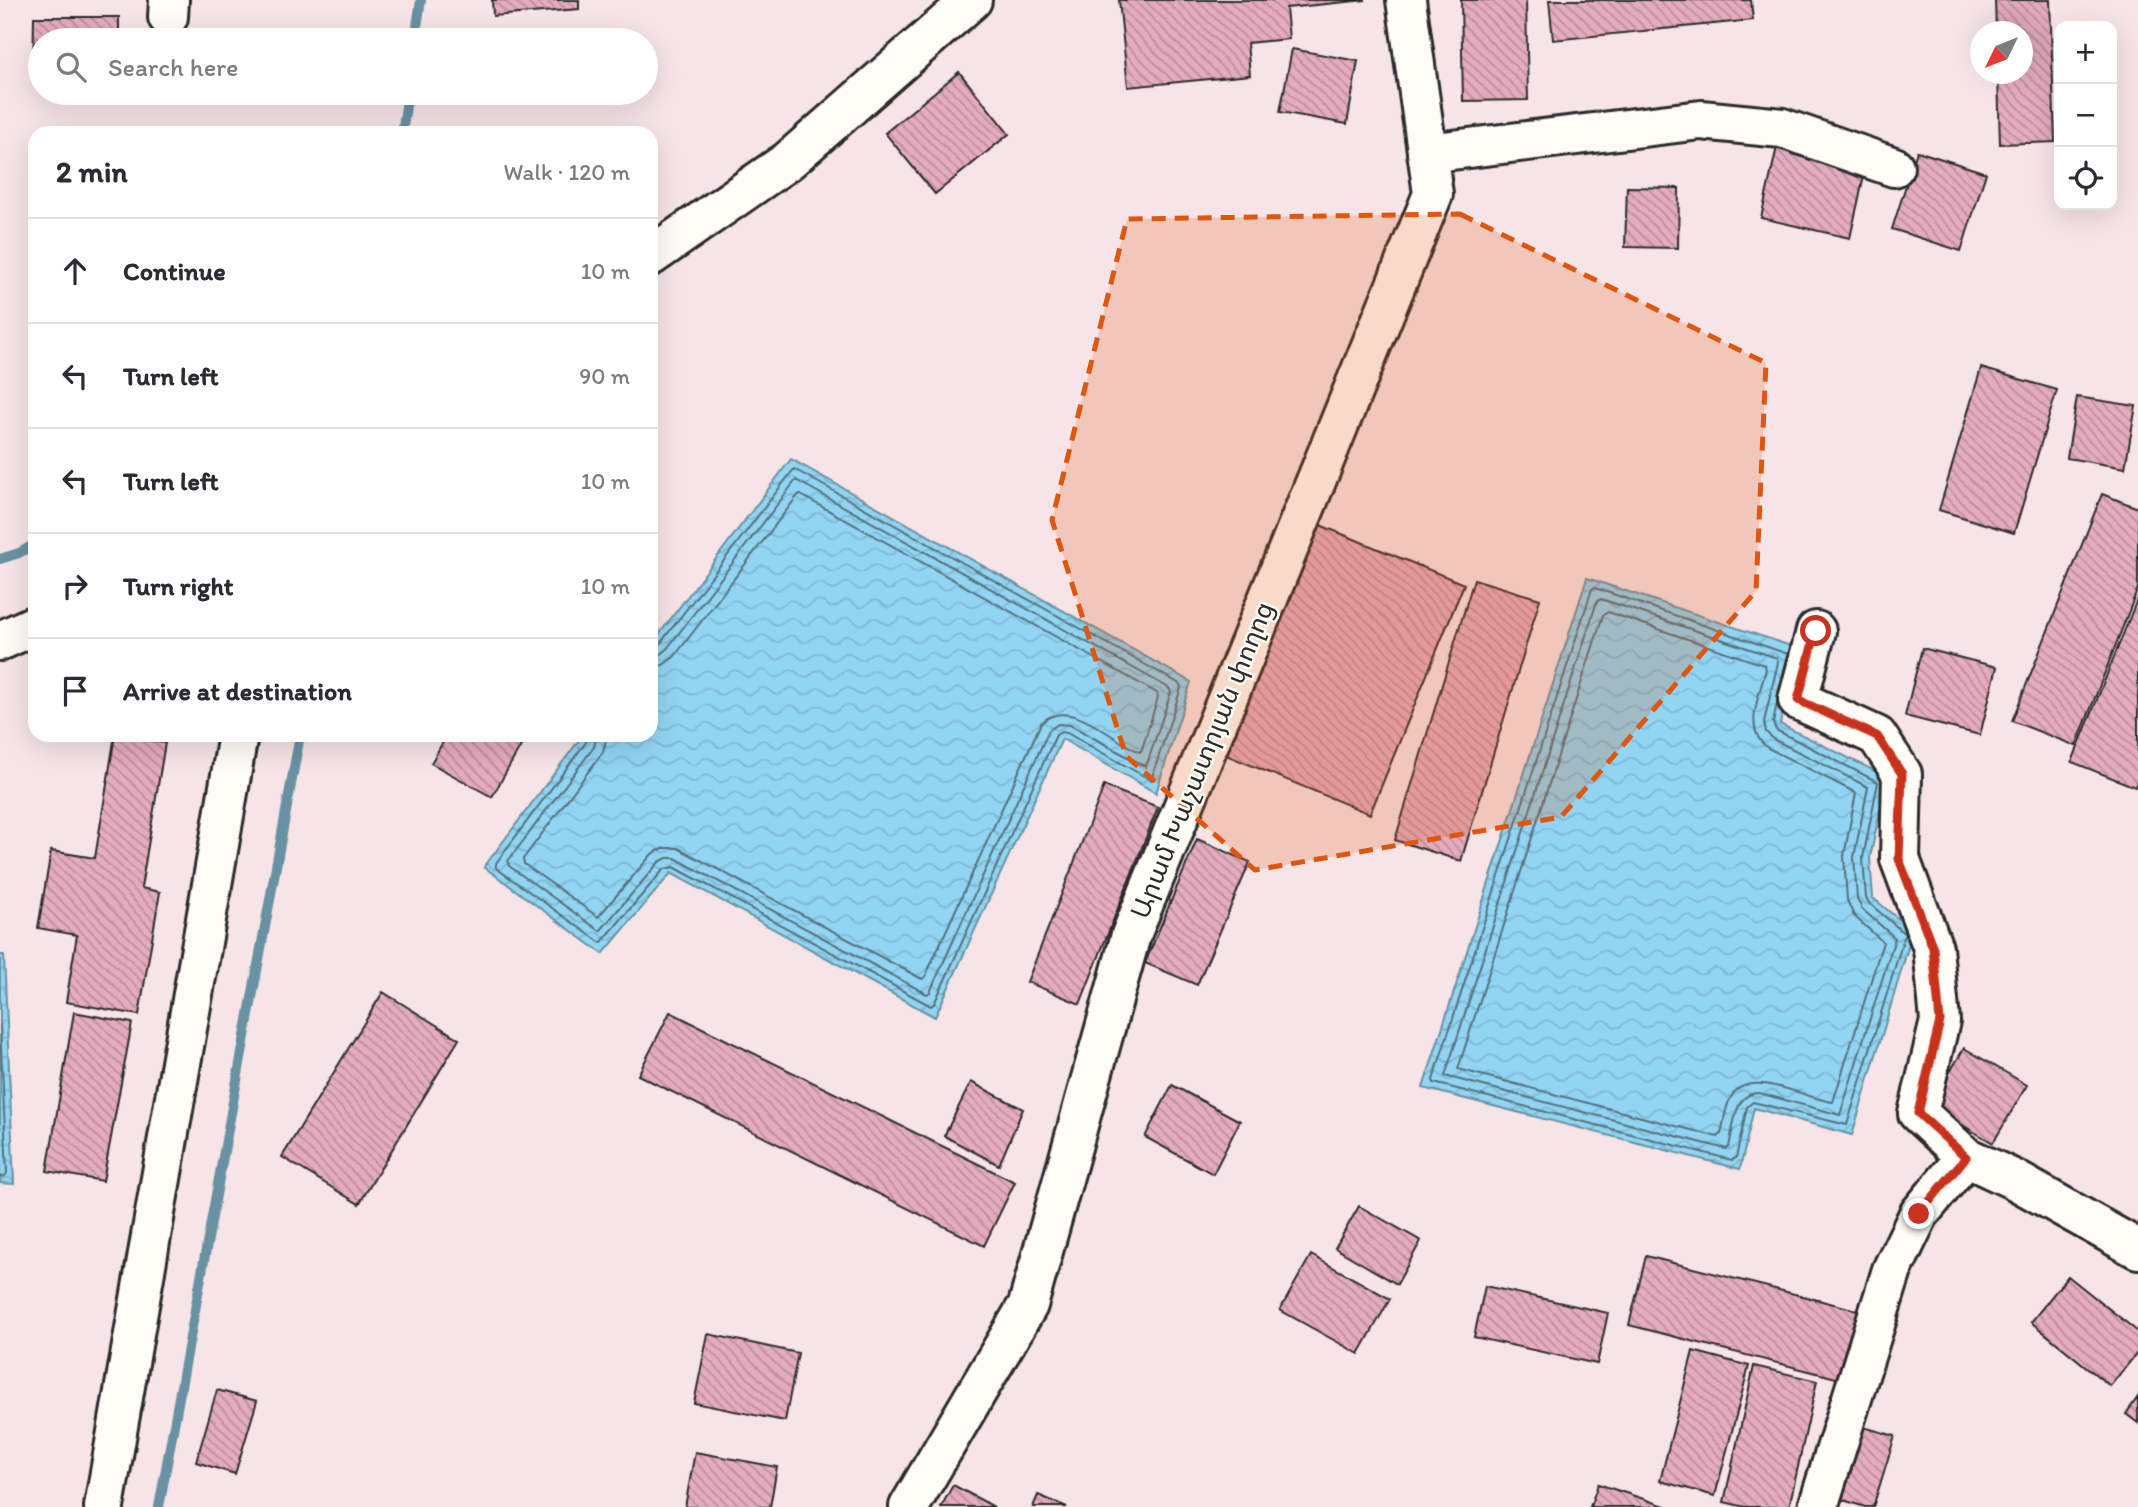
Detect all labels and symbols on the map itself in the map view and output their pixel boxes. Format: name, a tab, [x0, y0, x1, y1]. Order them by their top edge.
north arrow	[1970, 21, 2033, 84]
street label: Արամ Խաչատրյան փողոց	[1124, 597, 1280, 923]
route start	[1800, 615, 1831, 646]
route end	[1903, 1198, 1934, 1229]

